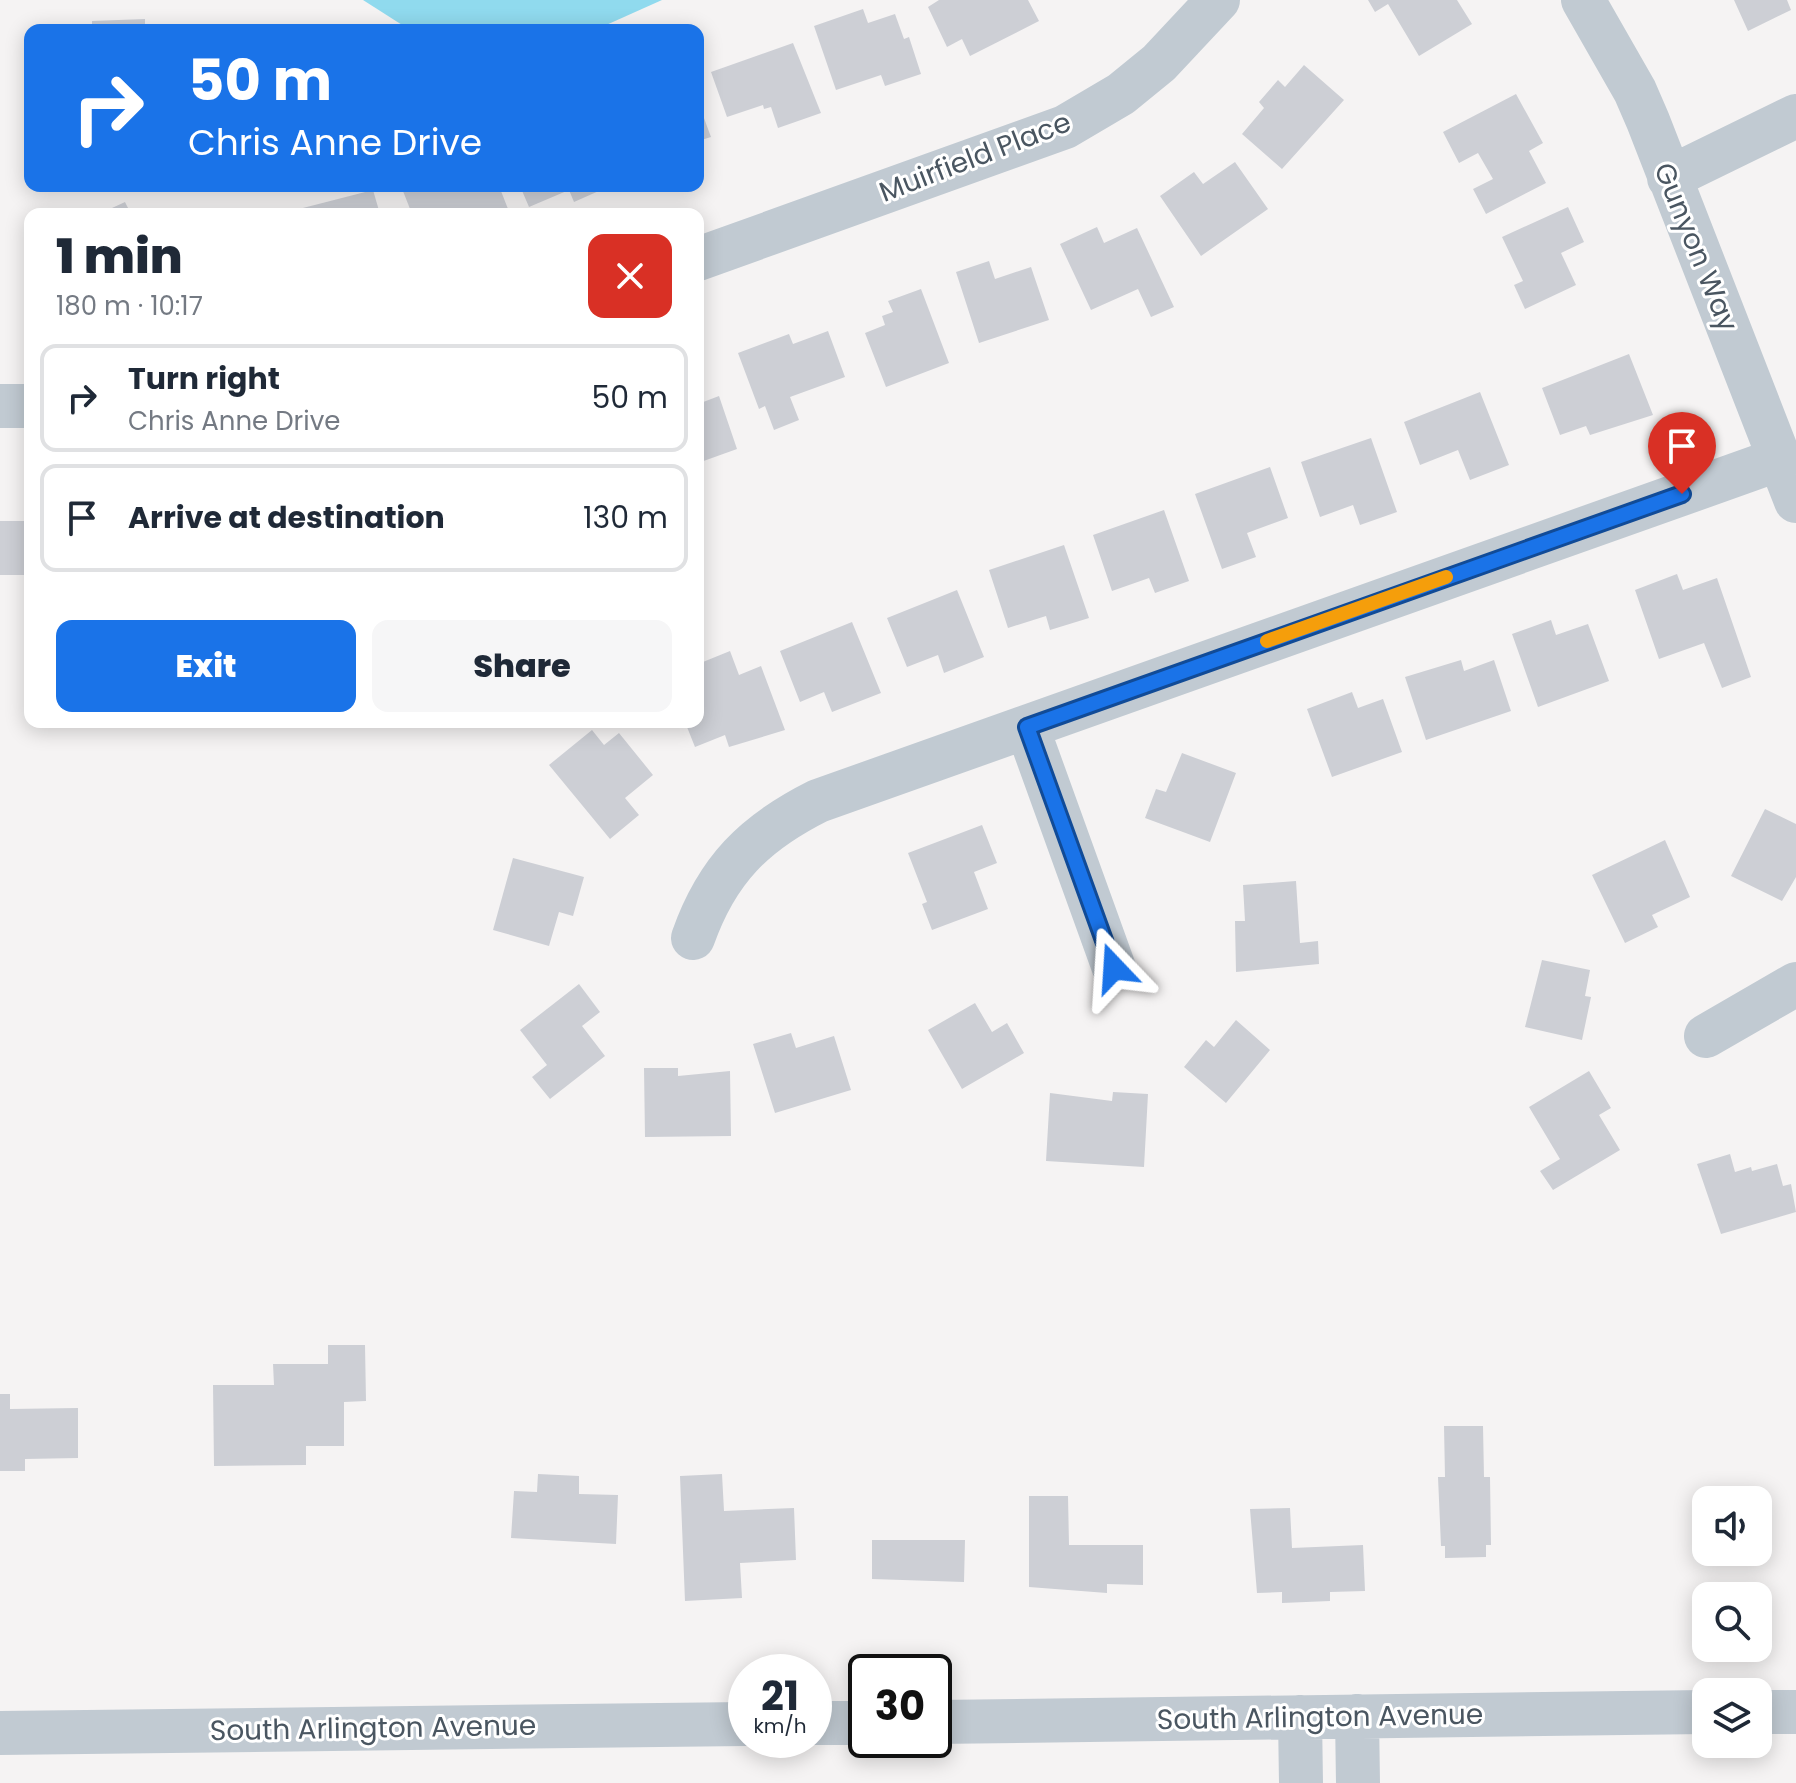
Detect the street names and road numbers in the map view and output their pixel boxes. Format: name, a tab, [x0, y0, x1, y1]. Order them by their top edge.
street label: Muirfield Place	[873, 103, 1077, 211]
street label: Gunyon Way	[1644, 157, 1748, 337]
street label: South Arlington Avenue	[1156, 1695, 1484, 1739]
street label: South Arlington Avenue	[209, 1706, 537, 1750]

